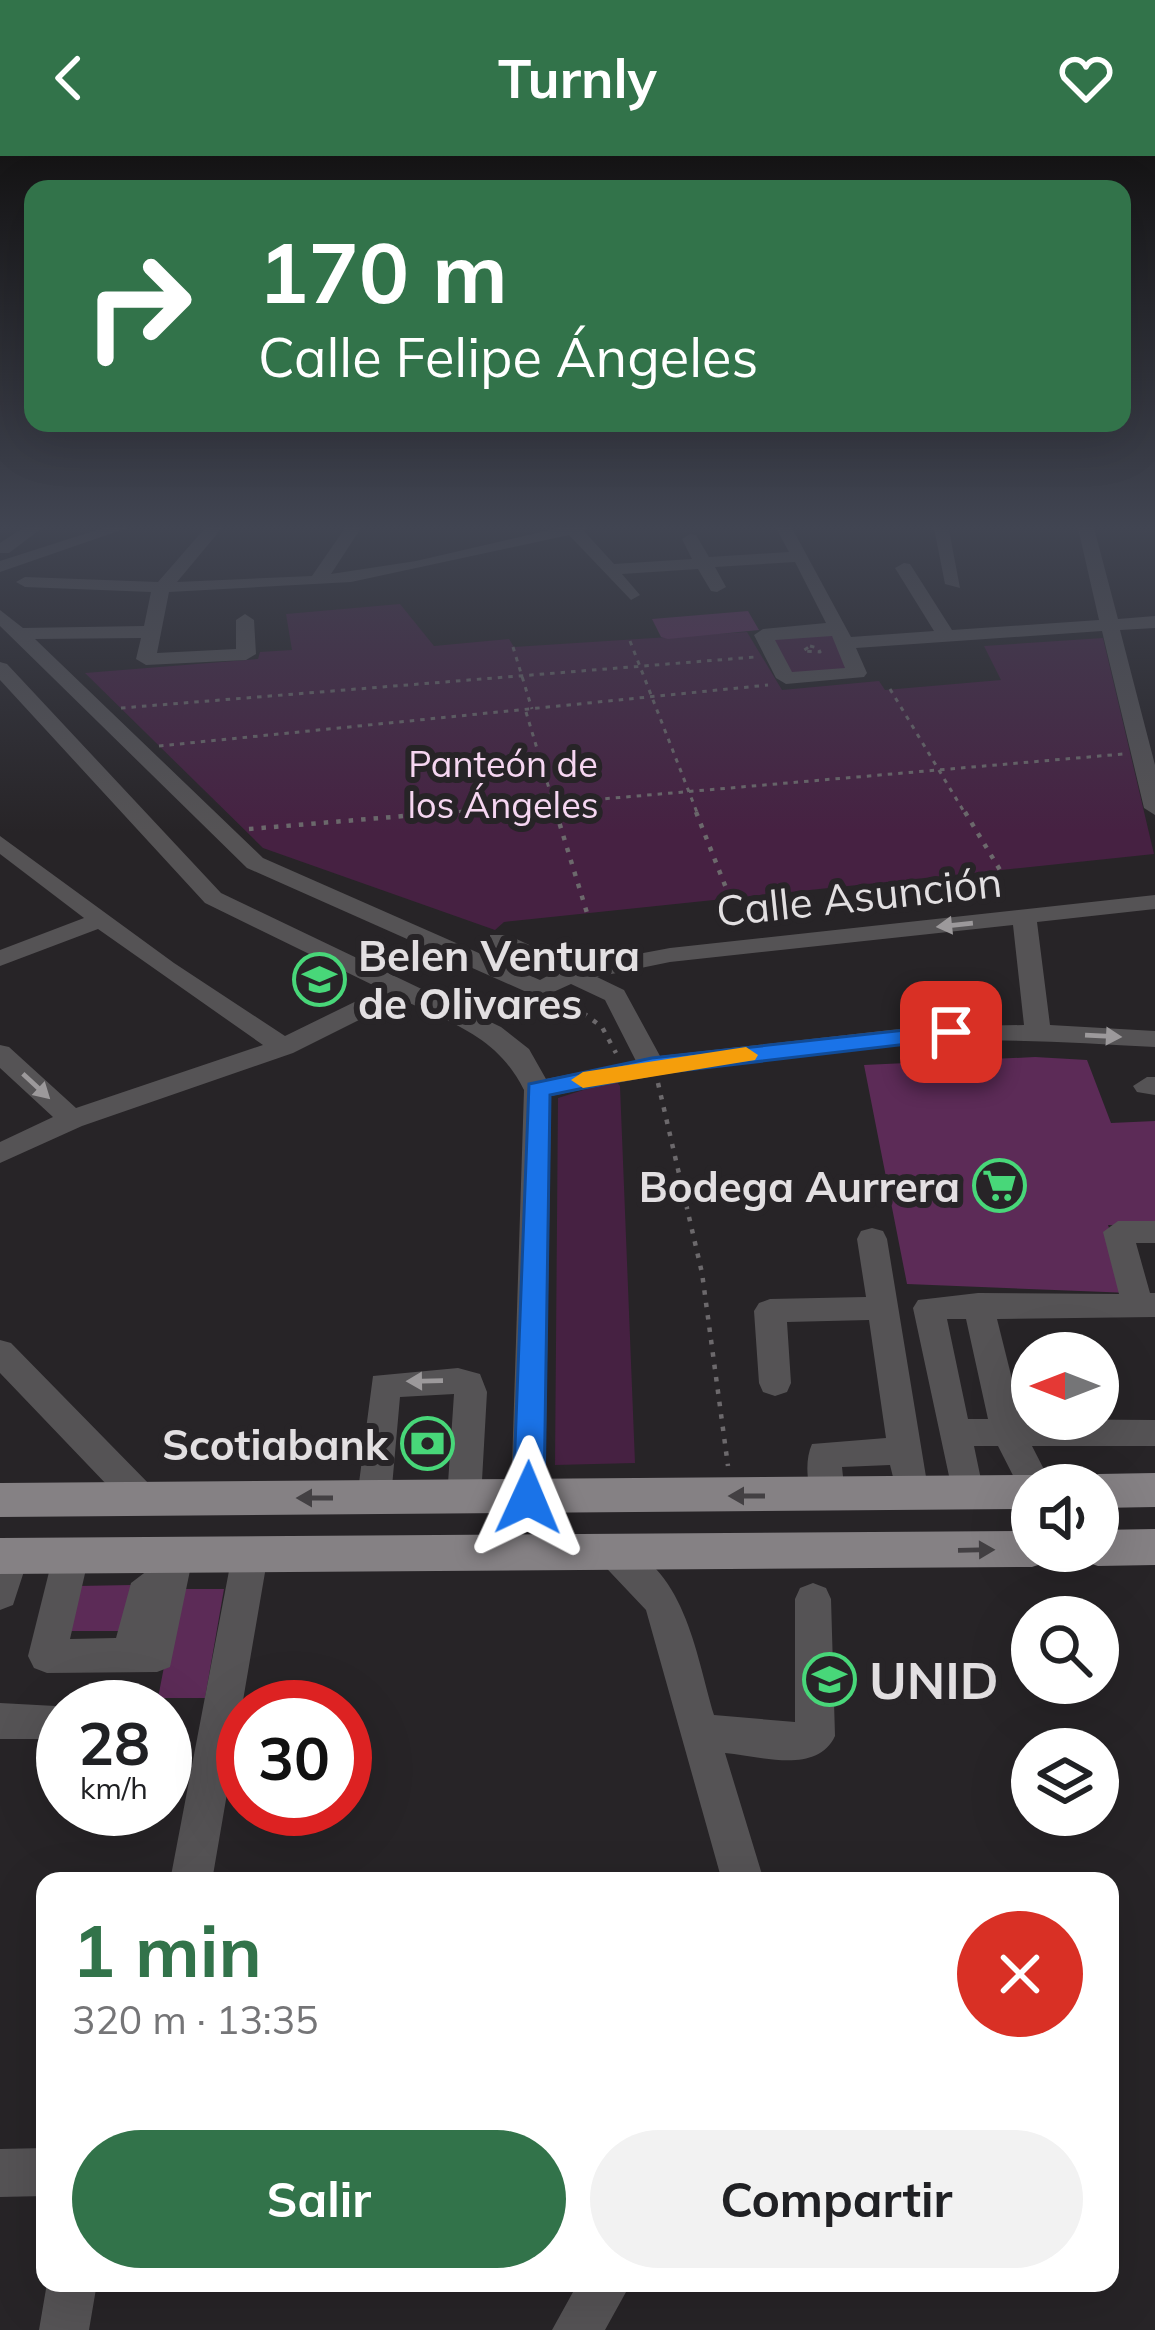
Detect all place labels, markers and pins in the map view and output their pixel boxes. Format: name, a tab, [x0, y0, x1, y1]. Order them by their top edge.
place label: Belen Ventura de Olivares	[358, 929, 640, 1030]
school or university icon: Belen Ventura de Olivares	[291, 951, 347, 1007]
pin	[900, 981, 1002, 1083]
supermarket icon: Bodega Aurrera	[971, 1158, 1027, 1214]
place label: Bodega Aurrera	[639, 1160, 960, 1213]
bank icon: Scotiabank	[399, 1416, 455, 1472]
place label: Scotiabank	[162, 1418, 389, 1471]
place label: UNID	[869, 1648, 999, 1712]
school or university icon: UNID	[802, 1652, 858, 1708]

